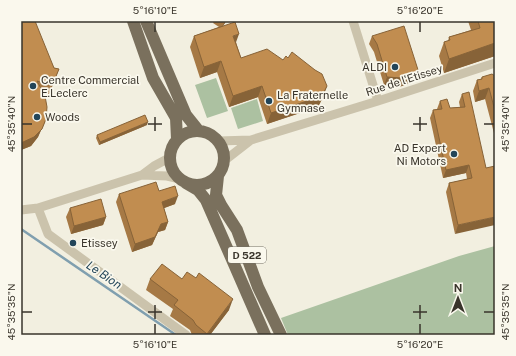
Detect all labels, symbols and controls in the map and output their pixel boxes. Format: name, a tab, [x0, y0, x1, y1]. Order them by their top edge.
text: 5°16'10"E	[133, 4, 177, 16]
text: 5°16'20"E	[397, 4, 443, 16]
place label: ALDI	[362, 61, 387, 73]
street label: Rue de l'Etissey	[364, 62, 444, 98]
marker: ALDI	[390, 62, 400, 72]
place label: Centre Commercial E.Leclerc	[41, 74, 140, 99]
marker: Centre Commercial E.Leclerc	[28, 81, 38, 91]
place label: La Fraternelle Gymnase	[277, 89, 348, 114]
text: 45°35'40"N	[5, 96, 17, 152]
marker: La Fraternelle Gymnase	[264, 96, 274, 106]
text: 45°35'40"N	[499, 96, 511, 152]
place label: Woods	[45, 111, 80, 123]
marker: Woods	[32, 112, 42, 122]
place label: AD Expert Ni Motors	[394, 142, 446, 167]
marker: AD Expert Ni Motors	[449, 149, 459, 159]
place label: Etissey	[81, 237, 118, 249]
marker: Etissey	[68, 238, 78, 248]
road number: D 522	[228, 247, 266, 263]
water label: Le Bion	[84, 258, 125, 292]
north arrow	[438, 278, 478, 318]
text: N	[454, 282, 462, 294]
text: 45°35'35"N	[5, 284, 17, 340]
text: 45°35'35"N	[499, 284, 511, 340]
text: 5°16'10"E	[133, 338, 177, 350]
text: 5°16'20"E	[397, 338, 443, 350]

